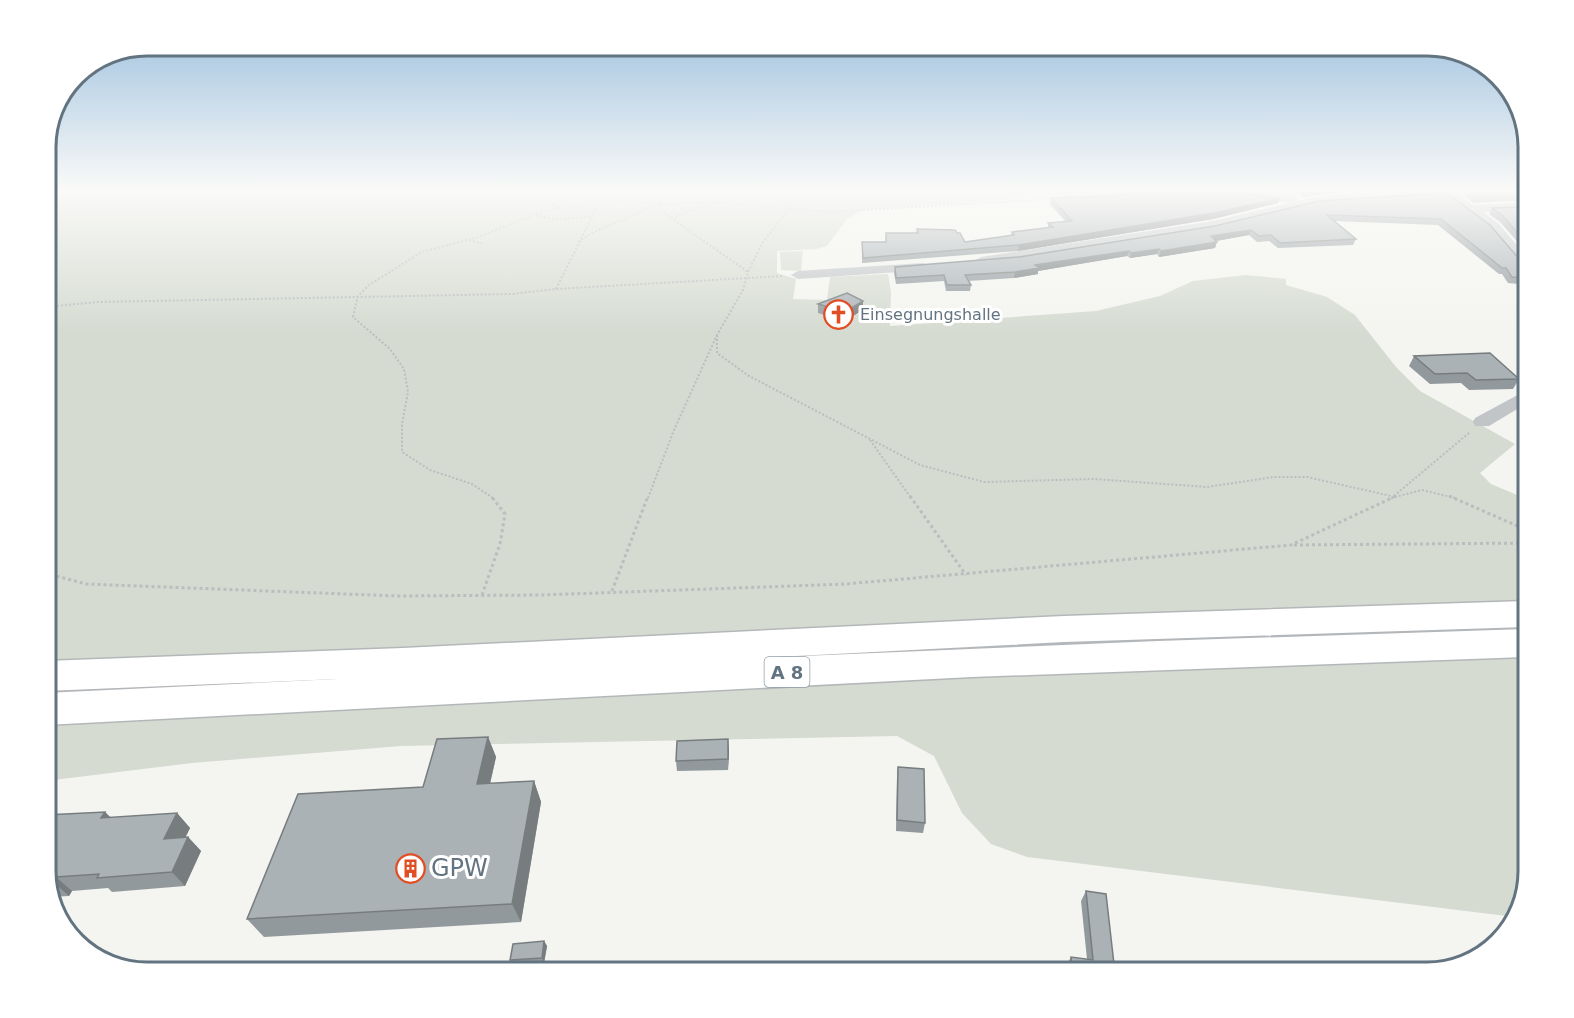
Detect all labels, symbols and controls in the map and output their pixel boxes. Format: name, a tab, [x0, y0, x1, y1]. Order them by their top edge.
church icon: Einsegnungshalle	[823, 298, 855, 330]
place label: Einsegnungshalle	[860, 305, 1001, 324]
road number: A 8	[764, 657, 810, 687]
building icon: GPW	[394, 852, 426, 884]
place label: GPW	[431, 854, 488, 882]

